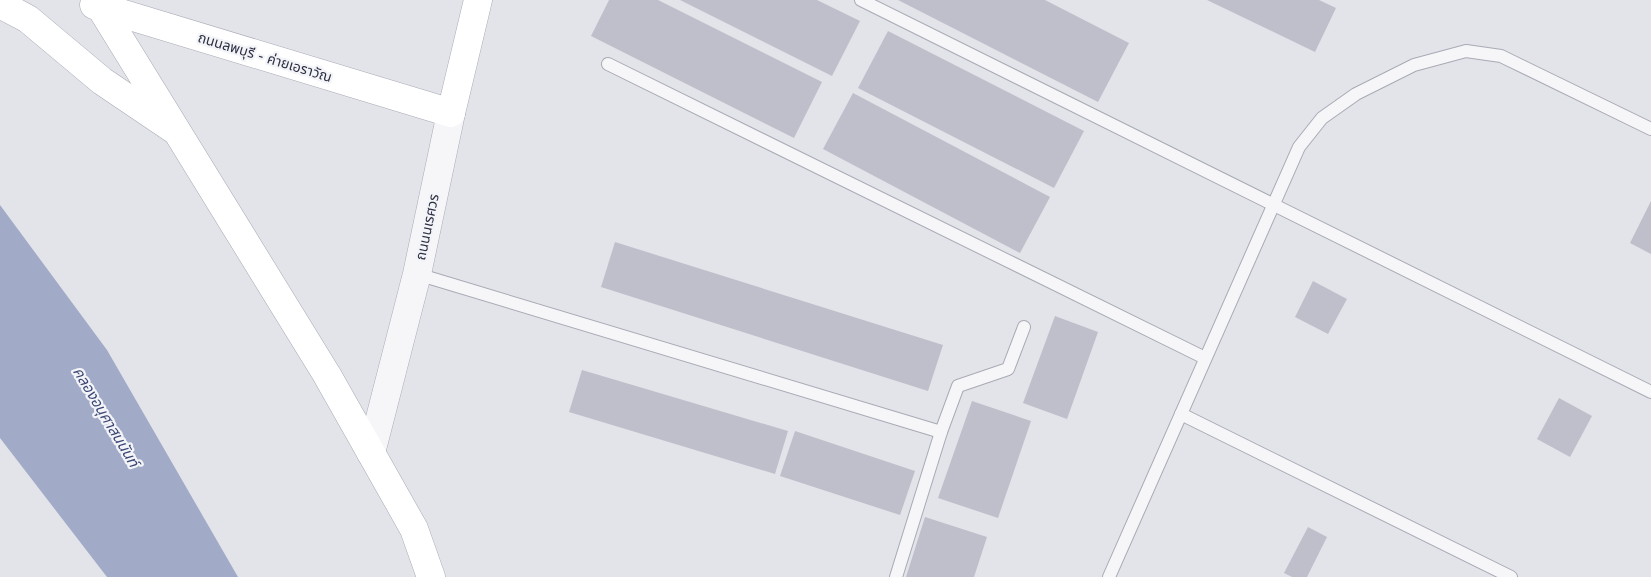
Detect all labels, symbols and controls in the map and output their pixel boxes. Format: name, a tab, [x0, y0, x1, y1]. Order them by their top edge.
street label: ถนนลพบุรี - ค่ายเอราวัณ	[196, 29, 334, 86]
street label: ถนนนเรศวร	[412, 192, 442, 262]
water label: คลองอนุศาสนนันท์	[69, 364, 144, 473]

